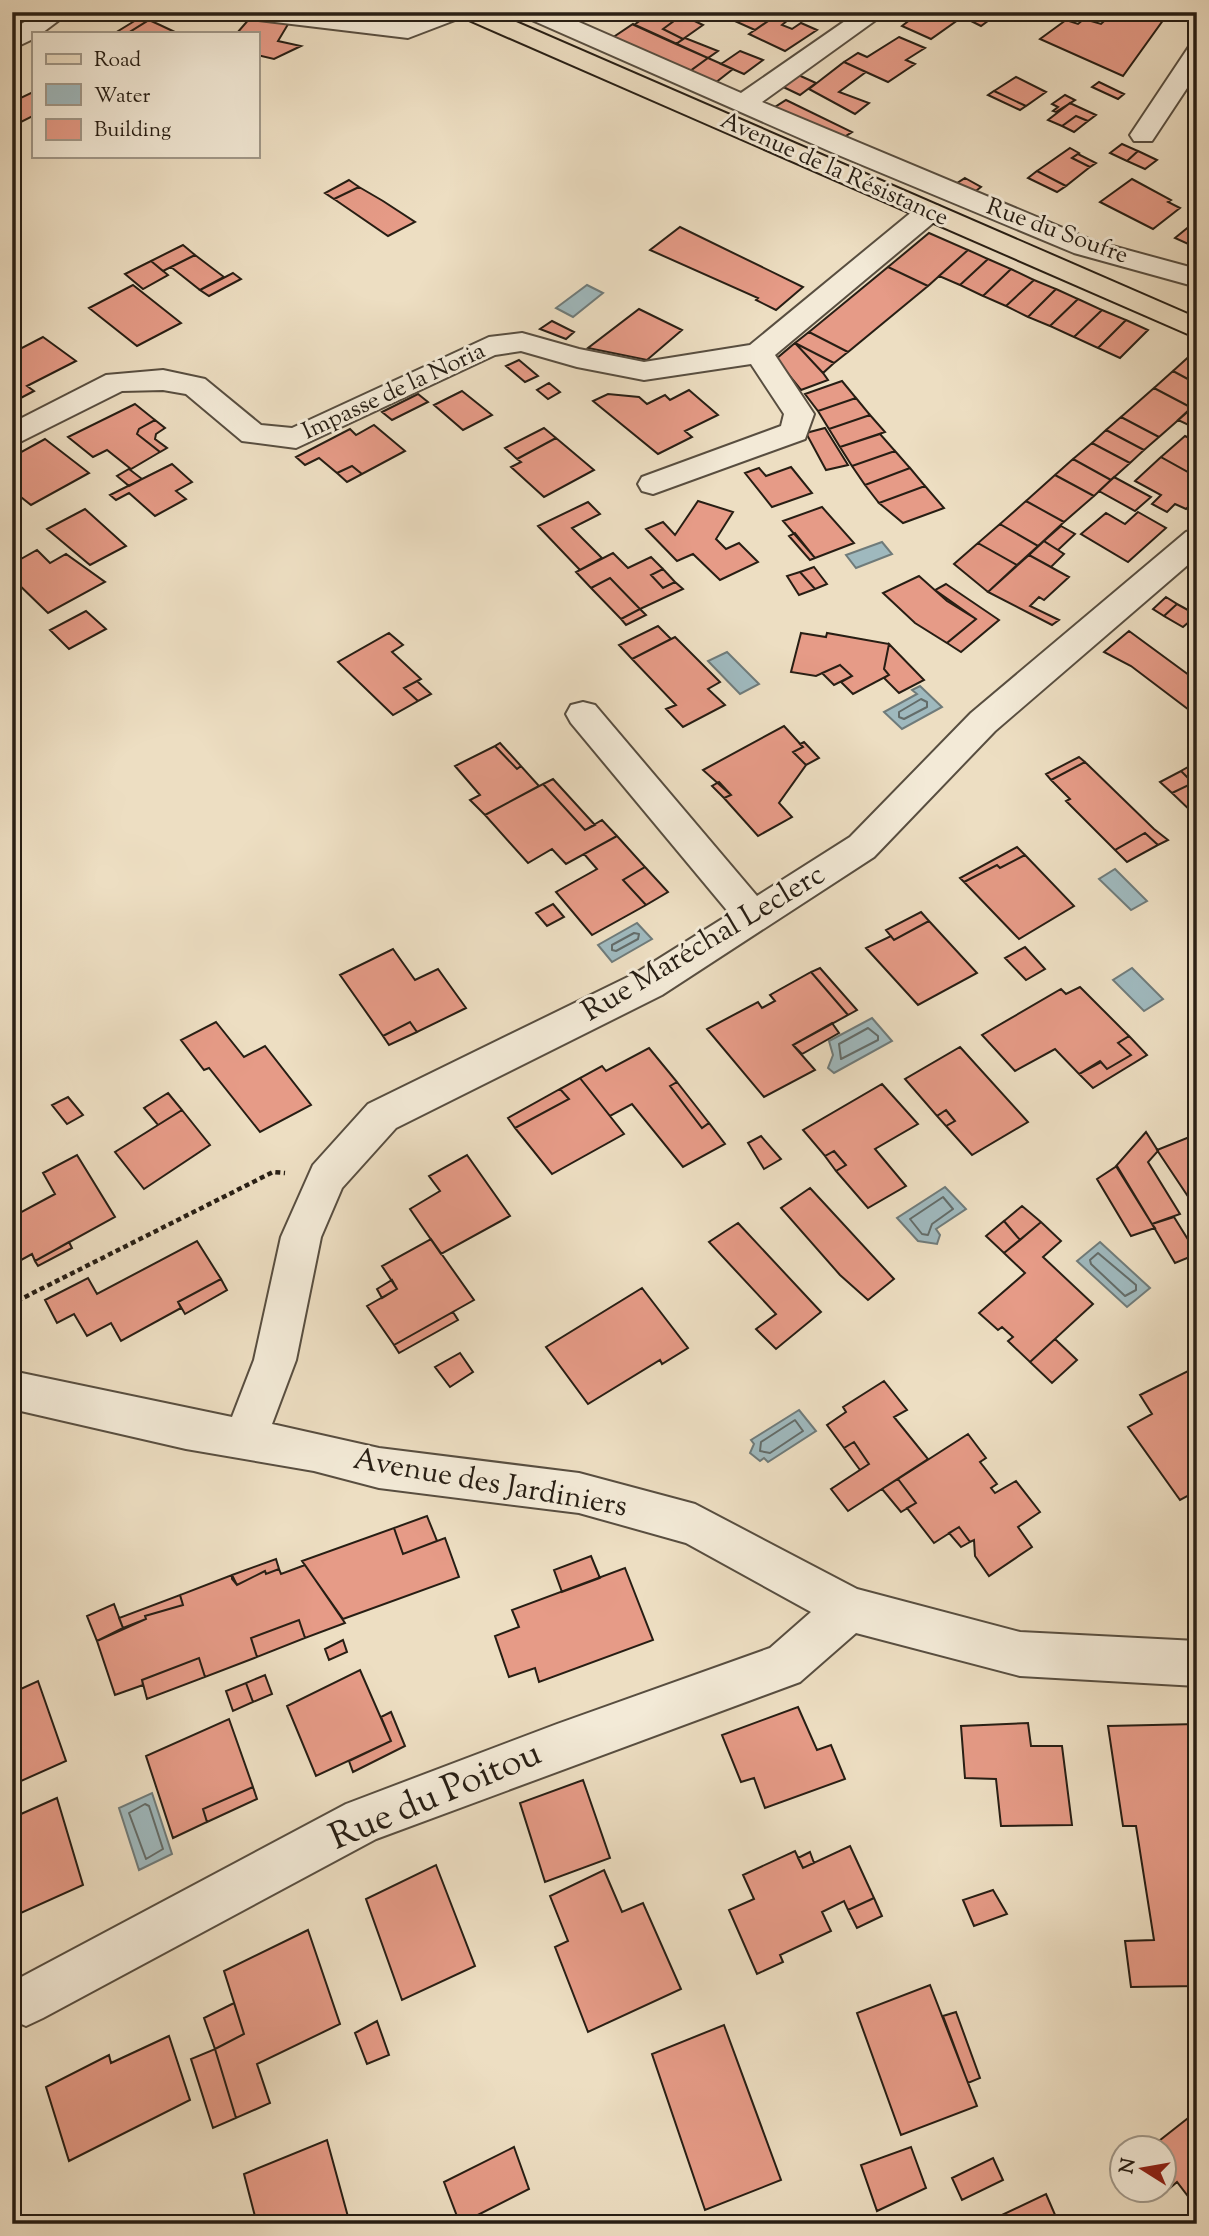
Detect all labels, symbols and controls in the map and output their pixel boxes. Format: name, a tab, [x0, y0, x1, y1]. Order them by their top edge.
legend	[32, 32, 259, 158]
text: Road	[94, 46, 141, 76]
text: Water	[94, 82, 151, 112]
street label: Avenue de la Résistance	[715, 104, 953, 236]
text: Building	[94, 116, 171, 146]
street label: Rue du Soufre	[981, 191, 1133, 273]
street label: Impasse de la Noria	[297, 335, 491, 449]
street label: Rue Maréchal Leclerc	[574, 854, 834, 1034]
street label: Avenue des Jardiniers	[350, 1439, 630, 1529]
street label: Rue du Poitou	[322, 1728, 550, 1866]
north arrow	[1108, 2134, 1178, 2204]
text: N	[1114, 2156, 1143, 2176]

